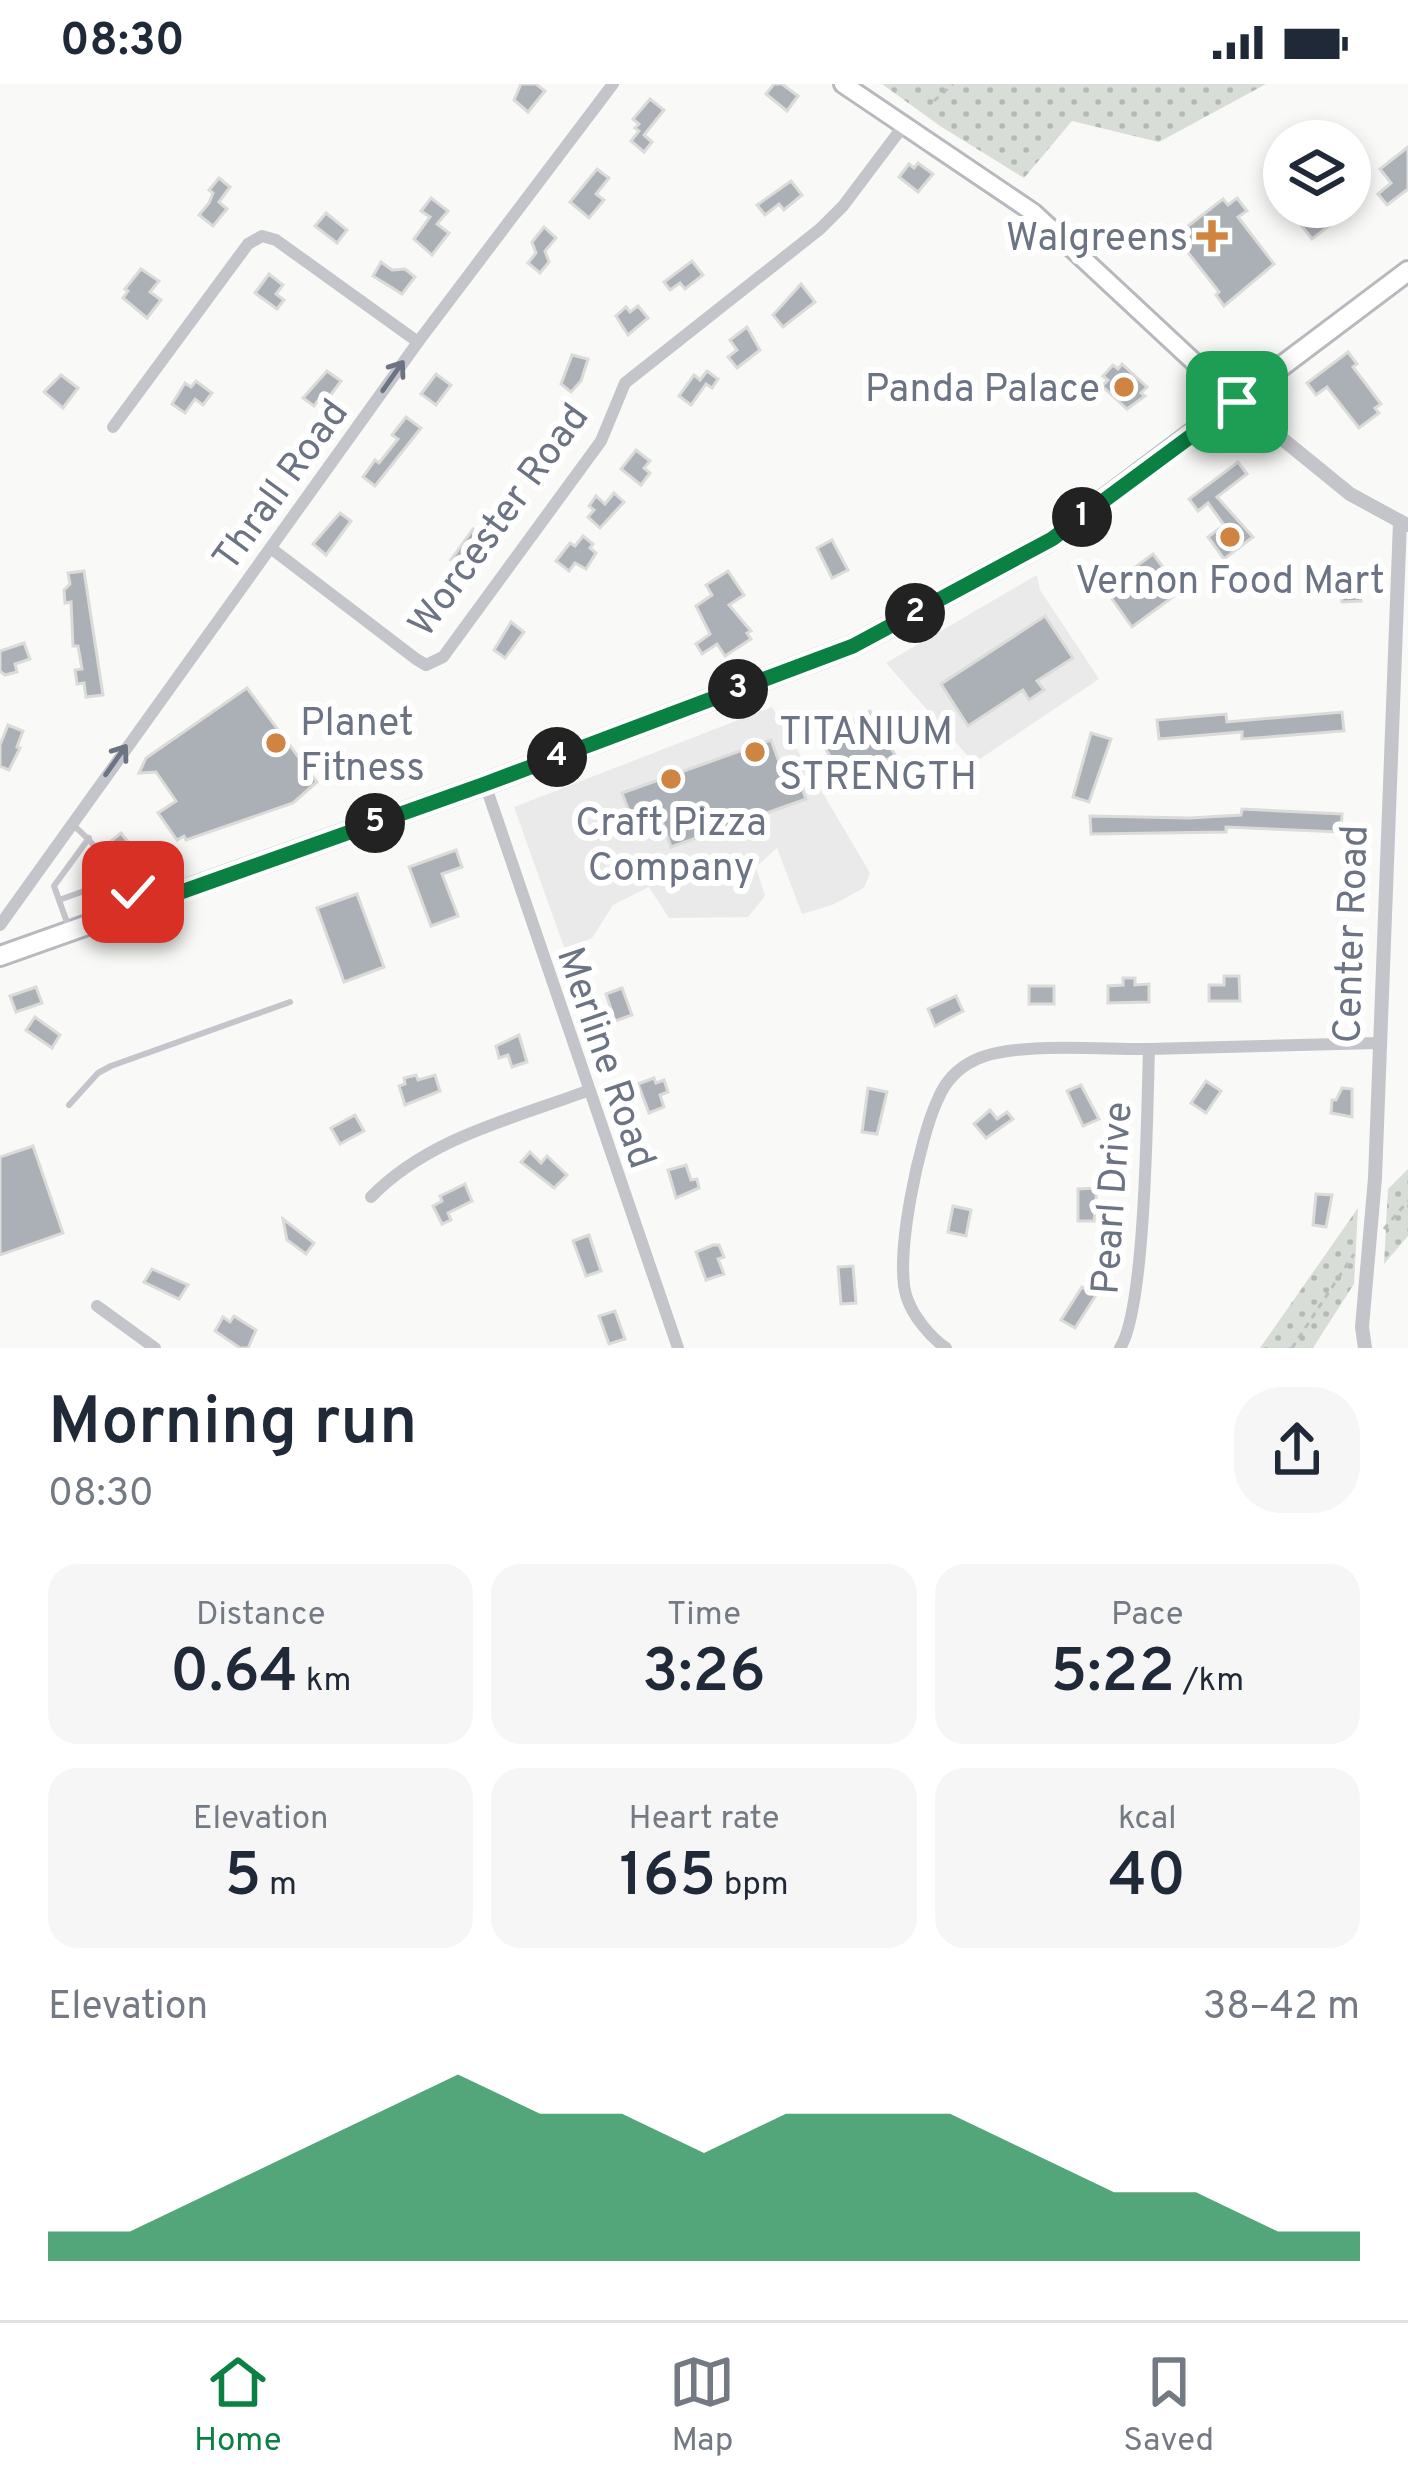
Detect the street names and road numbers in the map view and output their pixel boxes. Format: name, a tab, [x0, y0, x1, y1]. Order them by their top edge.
street label: Thrall Road	[204, 391, 361, 582]
street label: Worcester Road	[400, 395, 602, 648]
street label: Center Road	[1325, 824, 1382, 1044]
street label: Merline Road	[543, 941, 664, 1176]
street label: Pearl Drive	[1083, 1100, 1146, 1296]

